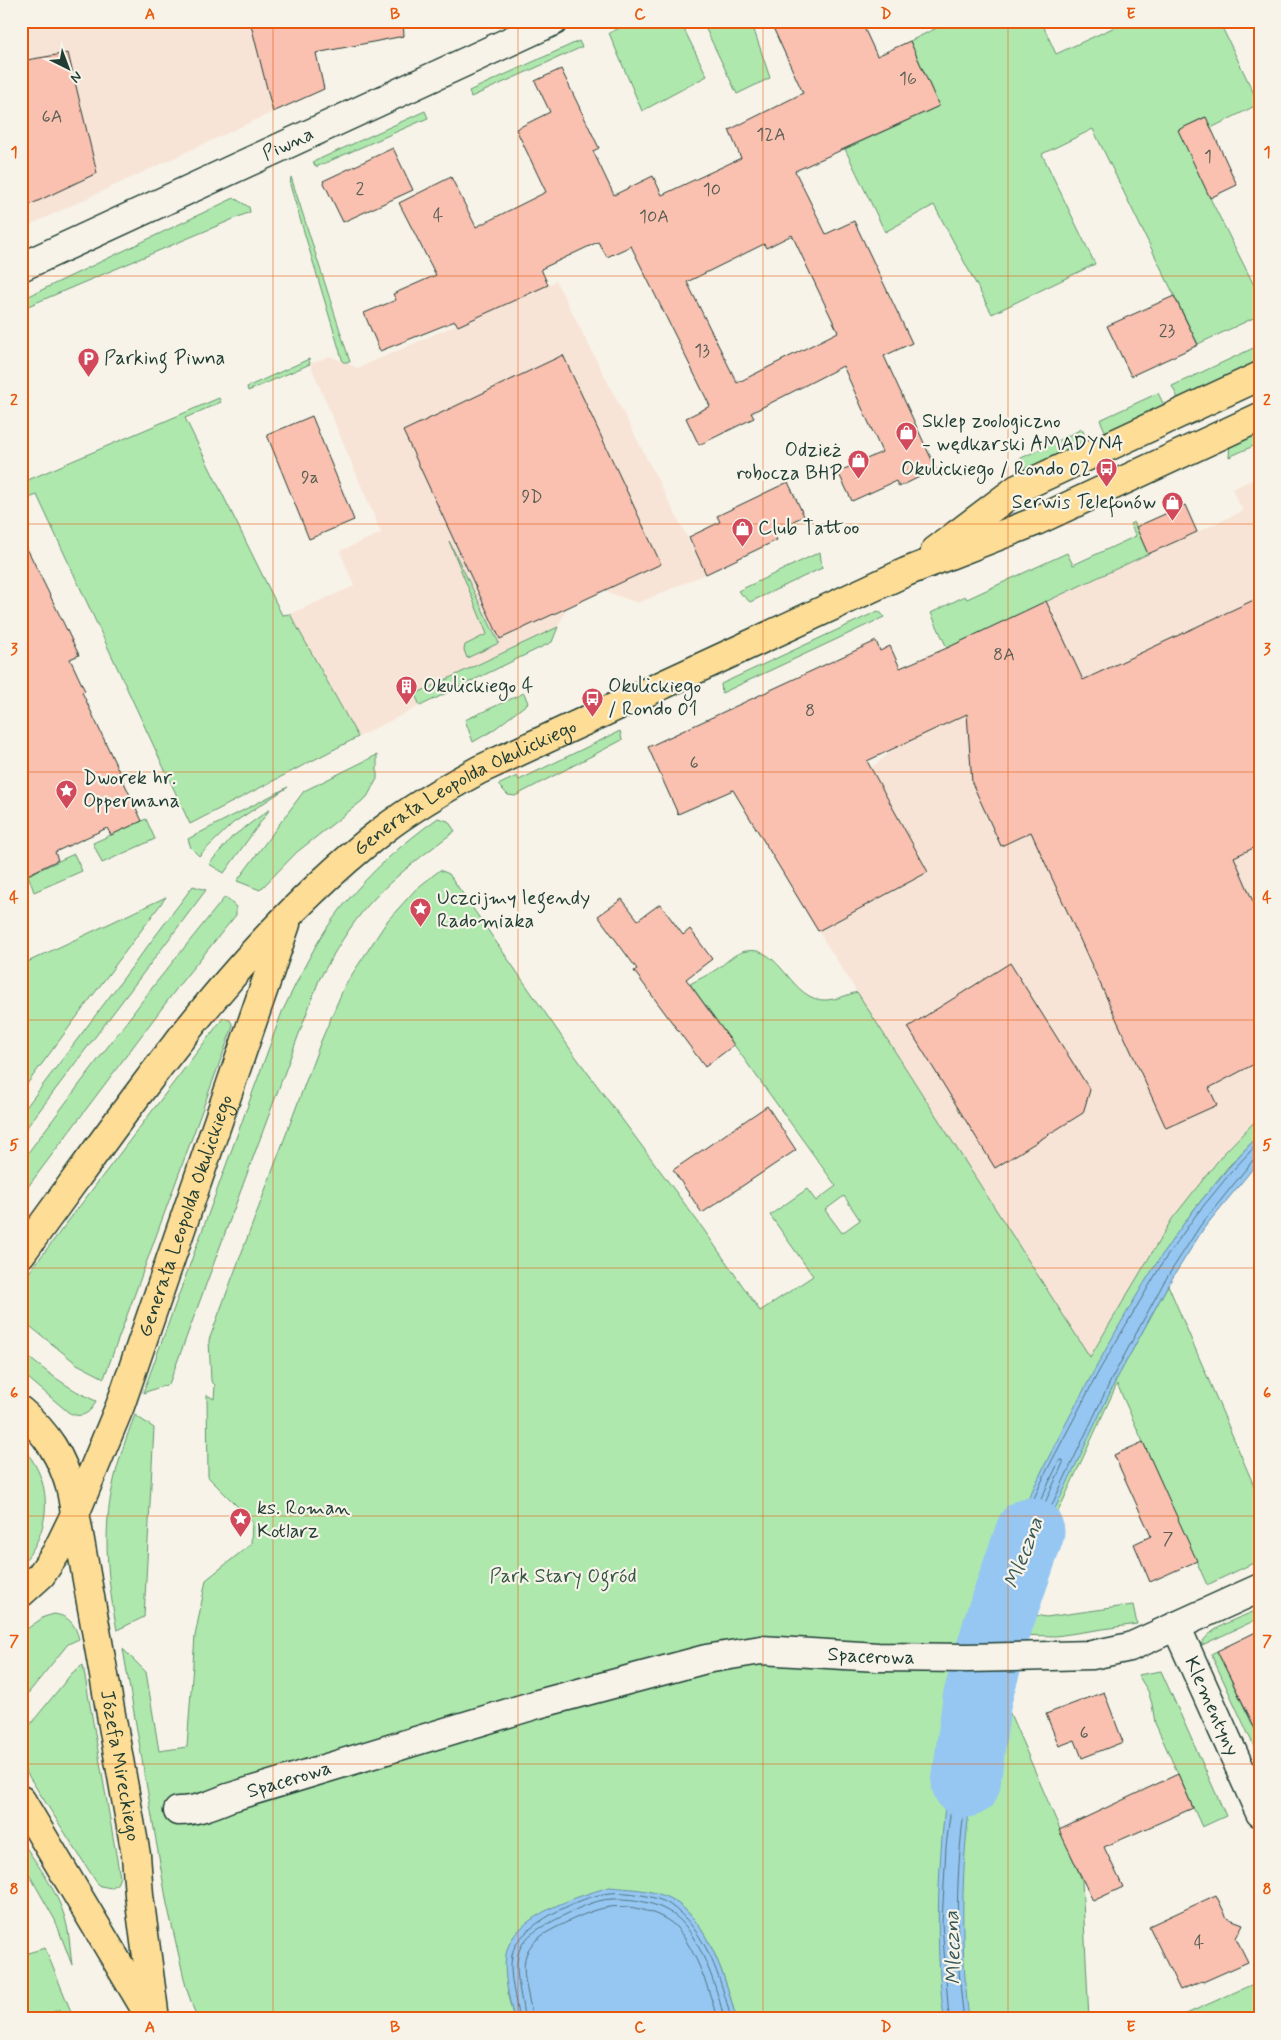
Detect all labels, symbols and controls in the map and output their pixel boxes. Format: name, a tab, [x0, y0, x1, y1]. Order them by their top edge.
text: A	[145, 4, 155, 25]
text: B	[390, 4, 400, 25]
text: C	[634, 4, 646, 25]
text: D	[880, 4, 892, 25]
text: E	[1126, 4, 1136, 25]
north arrow	[42, 42, 92, 92]
text: N	[67, 67, 86, 87]
house number: 16	[899, 67, 917, 91]
house number: 6A	[42, 105, 63, 129]
street label: Piwna	[258, 120, 318, 167]
house number: 12A	[756, 123, 786, 147]
text: 1	[10, 142, 18, 163]
text: 1	[1263, 142, 1271, 163]
house number: 1	[1204, 145, 1212, 169]
house number: 2	[356, 177, 365, 201]
house number: 10	[703, 178, 721, 202]
house number: 4	[433, 204, 443, 228]
house number: 10A	[639, 205, 669, 229]
house number: 23	[1159, 319, 1176, 343]
house number: 13	[694, 339, 710, 363]
place label: Parking Piwna	[104, 345, 225, 374]
parking icon: Parking Piwna	[76, 346, 100, 377]
text: 2	[10, 390, 18, 411]
text: 2	[1263, 390, 1271, 411]
place label: Sklep zoologiczno - wędkarski AMADYNA	[922, 408, 1124, 458]
shop icon: Sklep zoologiczno - wędkarski AMADYNA	[894, 420, 918, 451]
place label: Odzież robocza BHP	[736, 437, 842, 487]
shop icon: Odzież robocza BHP	[846, 449, 870, 480]
place label: Okulickiego / Rondo 02	[901, 456, 1091, 484]
bus stop icon: Okulickiego / Rondo 02	[1095, 457, 1119, 488]
house number: 9a	[301, 466, 319, 490]
house number: 9D	[521, 485, 543, 509]
place label: Serwis Telefonów	[1012, 489, 1156, 518]
shop icon: Serwis Telefonów	[1160, 490, 1184, 521]
place label: Club Tattoo	[758, 515, 859, 542]
shop icon: Club Tattoo	[730, 516, 754, 547]
text: 3	[10, 639, 18, 660]
text: 3	[1263, 639, 1271, 660]
house number: 8A	[993, 643, 1015, 667]
place label: Okulickiego 4	[423, 673, 534, 701]
place label: Okulickiego / Rondo 01	[608, 673, 701, 723]
building icon: Okulickiego 4	[395, 674, 419, 705]
bus stop icon: Okulickiego / Rondo 01	[580, 686, 604, 717]
house number: 8	[805, 699, 815, 723]
street label: Generała Leopolda Okulickiego	[347, 713, 581, 862]
house number: 6	[689, 751, 699, 775]
place label: Dworek hr. Oppermana	[83, 765, 180, 815]
place icon: Dworek hr. Oppermana	[55, 778, 79, 809]
place label: Uczcijmy legendy Radomiaka	[437, 885, 590, 935]
text: 4	[9, 887, 19, 908]
text: 4	[1262, 887, 1272, 908]
place icon: Uczcijmy legendy Radomiaka	[409, 897, 433, 928]
street label: Generała Leopolda Okulickiego	[131, 1091, 240, 1341]
text: 5	[9, 1135, 19, 1156]
text: 5	[1262, 1135, 1272, 1156]
text: 6	[10, 1383, 18, 1404]
text: 6	[1263, 1383, 1271, 1404]
place label: ks. Roman Kotlarz	[257, 1495, 351, 1545]
place icon: ks. Roman Kotlarz	[229, 1507, 253, 1538]
water label: Mleczna	[998, 1513, 1050, 1593]
house number: 7	[1163, 1527, 1174, 1551]
park label: Park Stary Ogród	[489, 1563, 637, 1592]
text: 7	[9, 1631, 19, 1652]
text: 7	[1262, 1631, 1272, 1652]
street label: Spacerowa	[827, 1641, 915, 1671]
street label: Klementyny	[1178, 1652, 1246, 1760]
street label: Józefa Mireckiego	[93, 1688, 147, 1843]
house number: 6	[1079, 1721, 1089, 1745]
street label: Spacerowa	[244, 1754, 335, 1805]
text: 8	[9, 1879, 19, 1900]
text: 8	[1262, 1879, 1272, 1900]
water label: Mleczna	[938, 1911, 968, 1985]
house number: 4	[1194, 1931, 1204, 1955]
text: A	[145, 2017, 155, 2038]
text: B	[390, 2017, 400, 2038]
text: C	[634, 2017, 646, 2038]
text: D	[880, 2017, 892, 2038]
text: E	[1126, 2017, 1136, 2038]

